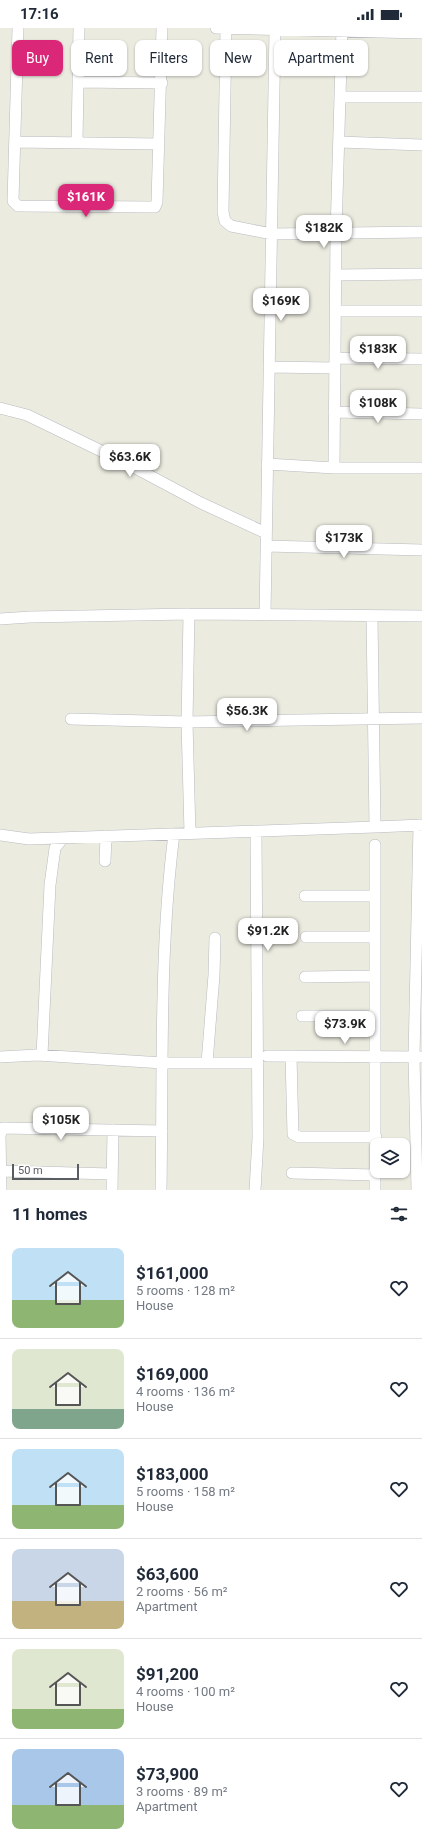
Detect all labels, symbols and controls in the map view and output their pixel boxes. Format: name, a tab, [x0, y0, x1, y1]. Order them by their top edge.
text: 17:16	[20, 5, 59, 23]
chip: Buy	[12, 40, 63, 76]
chip: Rent	[71, 40, 127, 76]
chip: Filters	[135, 40, 202, 76]
chip: New	[210, 40, 266, 76]
chip: Apartment	[274, 40, 368, 76]
pin: $161K	[58, 184, 114, 218]
text: $161K	[67, 189, 105, 204]
pin: $182K	[296, 215, 352, 249]
text: $182K	[305, 220, 343, 235]
pin: $169K	[253, 288, 309, 322]
text: $169K	[262, 293, 300, 308]
pin: $183K	[350, 336, 406, 370]
text: $183K	[359, 341, 397, 356]
pin: $108K	[350, 390, 406, 424]
text: $108K	[359, 395, 397, 410]
pin: $63.6K	[97, 444, 163, 478]
text: $63.6K	[109, 449, 151, 464]
pin: $173K	[316, 525, 372, 559]
text: $173K	[325, 530, 363, 545]
pin: $56.3K	[214, 698, 280, 732]
text: $56.3K	[226, 703, 268, 718]
pin: $91.2K	[235, 918, 301, 952]
text: $91.2K	[247, 923, 289, 938]
pin: $73.9K	[312, 1011, 378, 1045]
text: $73.9K	[324, 1016, 366, 1031]
pin: $105K	[33, 1107, 89, 1141]
text: $105K	[42, 1112, 80, 1127]
map controls	[370, 1138, 410, 1178]
button: layers	[370, 1138, 410, 1178]
scale bar	[12, 1162, 79, 1181]
text: 50 m	[18, 1164, 43, 1177]
icon: filters	[388, 1203, 410, 1225]
text: 11 homes	[12, 1204, 88, 1224]
text: $161,000	[136, 1263, 208, 1283]
icon: home	[44, 1264, 92, 1312]
icon: heart	[388, 1277, 410, 1299]
text: 5 rooms · 128 m²	[136, 1283, 235, 1298]
text: House	[136, 1298, 173, 1313]
text: $169,000	[136, 1364, 208, 1384]
icon: home	[44, 1365, 92, 1413]
icon: heart	[388, 1378, 410, 1400]
text: 4 rooms · 136 m²	[136, 1384, 235, 1399]
text: House	[136, 1399, 173, 1414]
text: $183,000	[136, 1464, 208, 1484]
icon: home	[44, 1465, 92, 1513]
icon: heart	[388, 1478, 410, 1500]
text: 5 rooms · 158 m²	[136, 1484, 235, 1499]
text: House	[136, 1499, 173, 1514]
text: $63,600	[136, 1564, 199, 1584]
icon: home	[44, 1565, 92, 1613]
icon: heart	[388, 1578, 410, 1600]
text: 2 rooms · 56 m²	[136, 1584, 228, 1599]
text: Apartment	[136, 1599, 198, 1614]
text: $91,200	[136, 1664, 199, 1684]
icon: home	[44, 1665, 92, 1713]
icon: heart	[388, 1678, 410, 1700]
text: 4 rooms · 100 m²	[136, 1684, 235, 1699]
text: House	[136, 1699, 173, 1714]
text: $73,900	[136, 1764, 199, 1784]
icon: home	[44, 1765, 92, 1813]
icon: heart	[388, 1778, 410, 1800]
text: 3 rooms · 89 m²	[136, 1784, 228, 1799]
text: Apartment	[136, 1799, 198, 1814]

